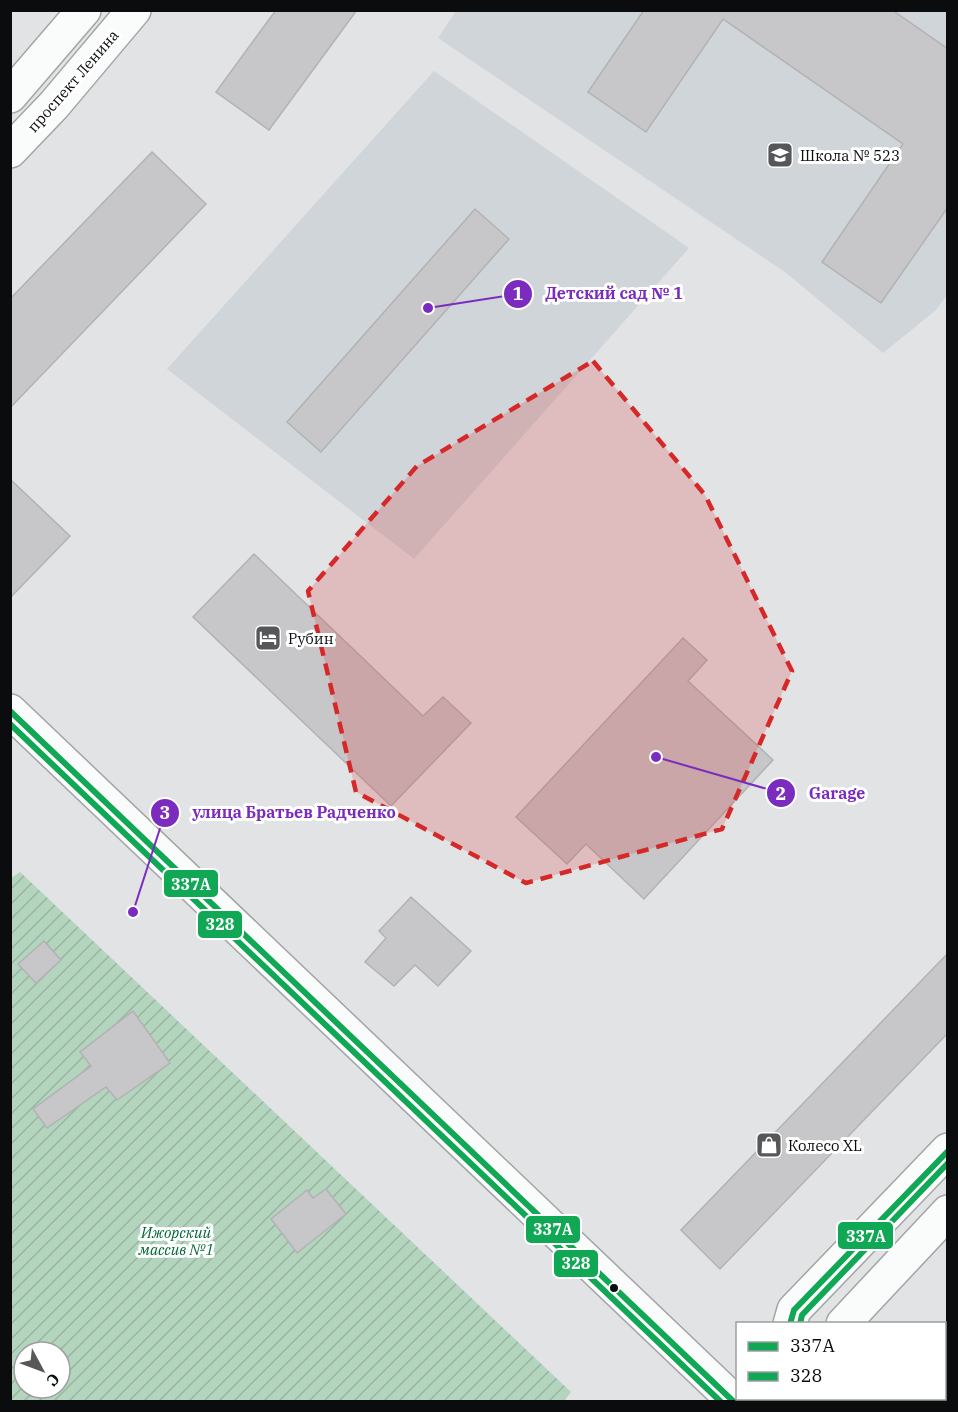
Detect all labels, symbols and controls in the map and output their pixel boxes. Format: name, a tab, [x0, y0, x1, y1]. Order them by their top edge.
street label: проспект Ленина	[23, 26, 123, 136]
school or university icon: Школа № 523	[765, 140, 795, 170]
place label: Школа № 523	[800, 146, 900, 165]
callout: Детский сад № 1	[503, 277, 695, 311]
text: 1	[513, 282, 524, 305]
text: Детский сад № 1	[545, 283, 683, 303]
hotel icon: Рубин	[253, 623, 283, 653]
place label: Рубин	[288, 629, 334, 648]
callout: Garage	[766, 776, 877, 810]
text: 2	[776, 782, 786, 805]
text: Garage	[809, 783, 865, 803]
callout: улица Братьев Радченко	[150, 796, 408, 830]
text: 3	[160, 801, 170, 824]
text: улица Братьев Радченко	[191, 802, 396, 822]
line badge: 337А	[163, 869, 219, 898]
text: 337А	[171, 874, 211, 894]
line badge: 328	[197, 910, 243, 939]
text: 328	[206, 914, 235, 934]
shop icon: Колесо XL	[754, 1130, 784, 1160]
place label: Колесо XL	[788, 1136, 862, 1155]
line badge: 337А	[525, 1215, 581, 1244]
text: 337А	[533, 1219, 573, 1239]
line badge: 337А	[837, 1221, 894, 1250]
park label: Ижорский массив №1	[138, 1223, 213, 1259]
text: 337А	[846, 1226, 886, 1246]
line badge: 328	[553, 1249, 599, 1278]
text: 328	[562, 1253, 591, 1273]
unlabelled marker	[608, 1282, 620, 1294]
legend	[736, 1322, 946, 1400]
text: 337А	[790, 1334, 835, 1357]
north arrow	[12, 1340, 72, 1400]
text: 328	[790, 1364, 822, 1387]
text: С	[42, 1369, 64, 1390]

